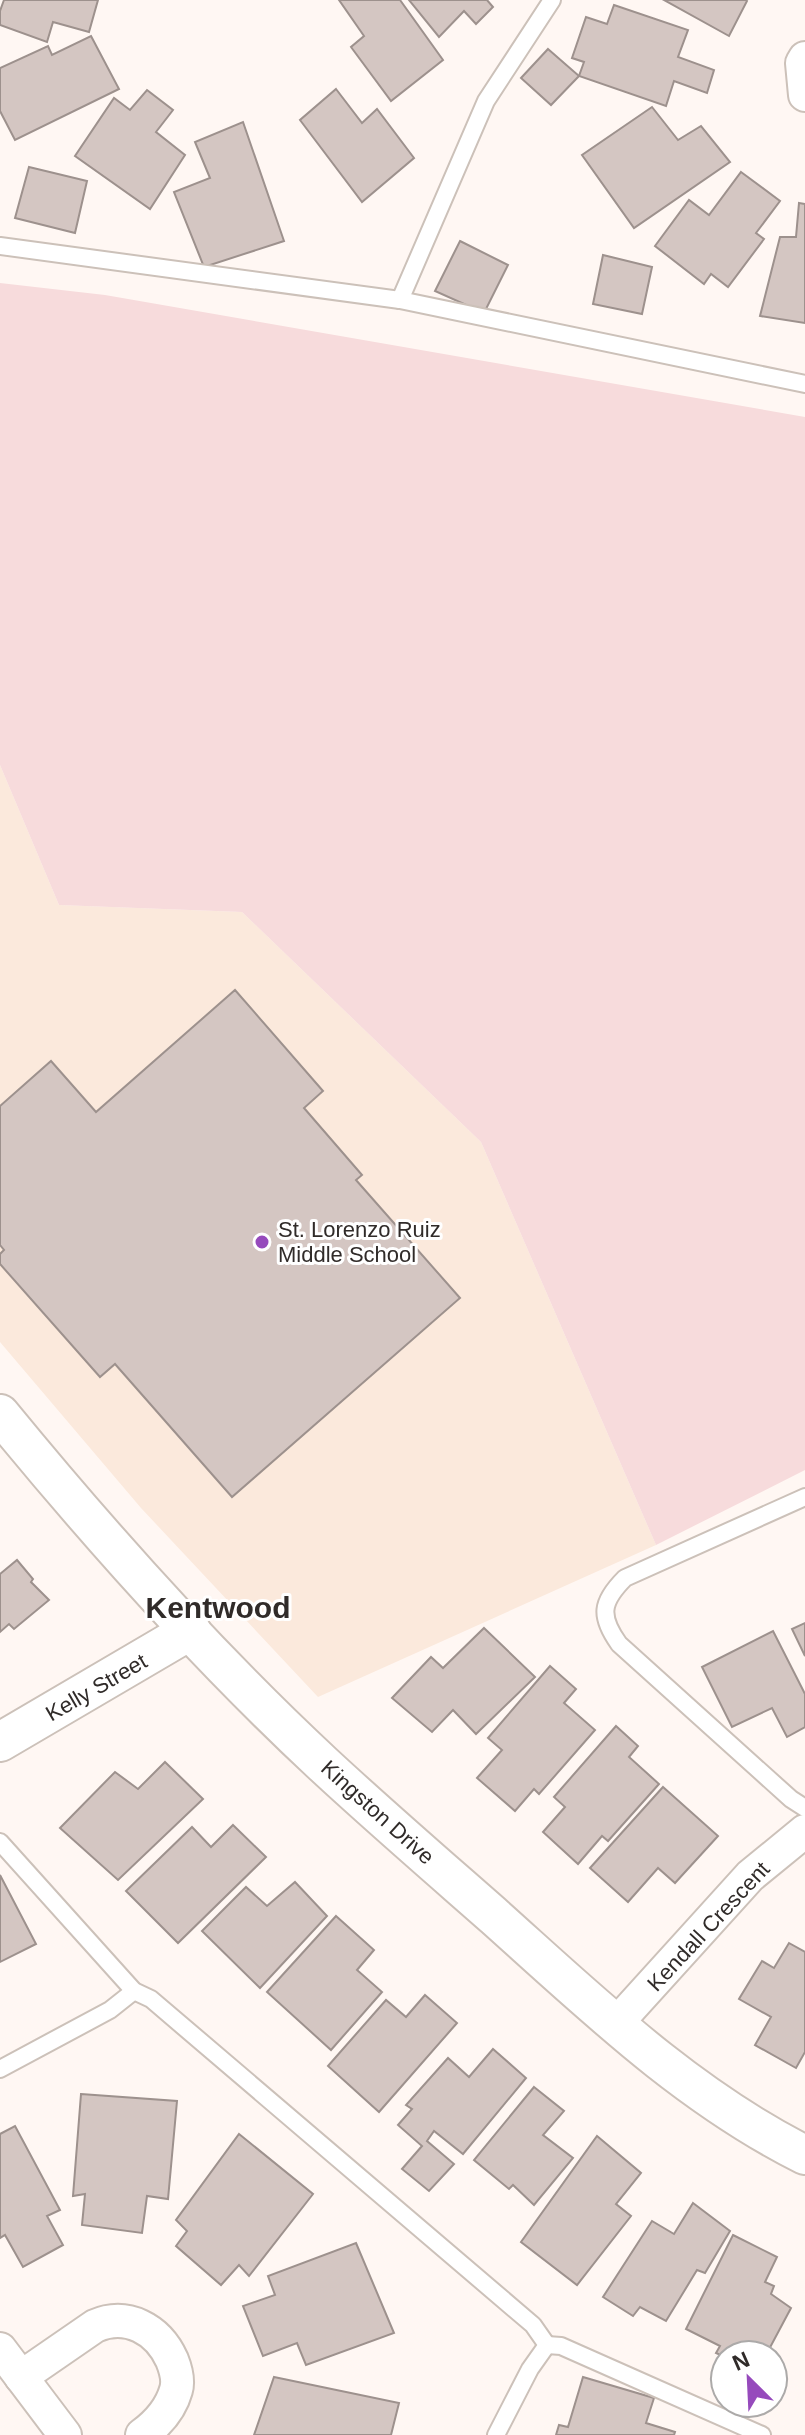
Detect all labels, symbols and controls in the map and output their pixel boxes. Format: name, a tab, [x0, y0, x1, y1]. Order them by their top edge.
place label: St. Lorenzo Ruiz Middle School	[278, 1217, 441, 1267]
marker: St. Lorenzo Ruiz Middle School	[253, 1233, 271, 1251]
district label: Kentwood	[146, 1591, 290, 1624]
street label: Kelly Street	[41, 1648, 151, 1726]
street label: Kingston Drive	[316, 1755, 439, 1870]
street label: Kendall Crescent	[642, 1857, 775, 1996]
north arrow	[709, 2339, 789, 2419]
text: N	[729, 2347, 753, 2376]

